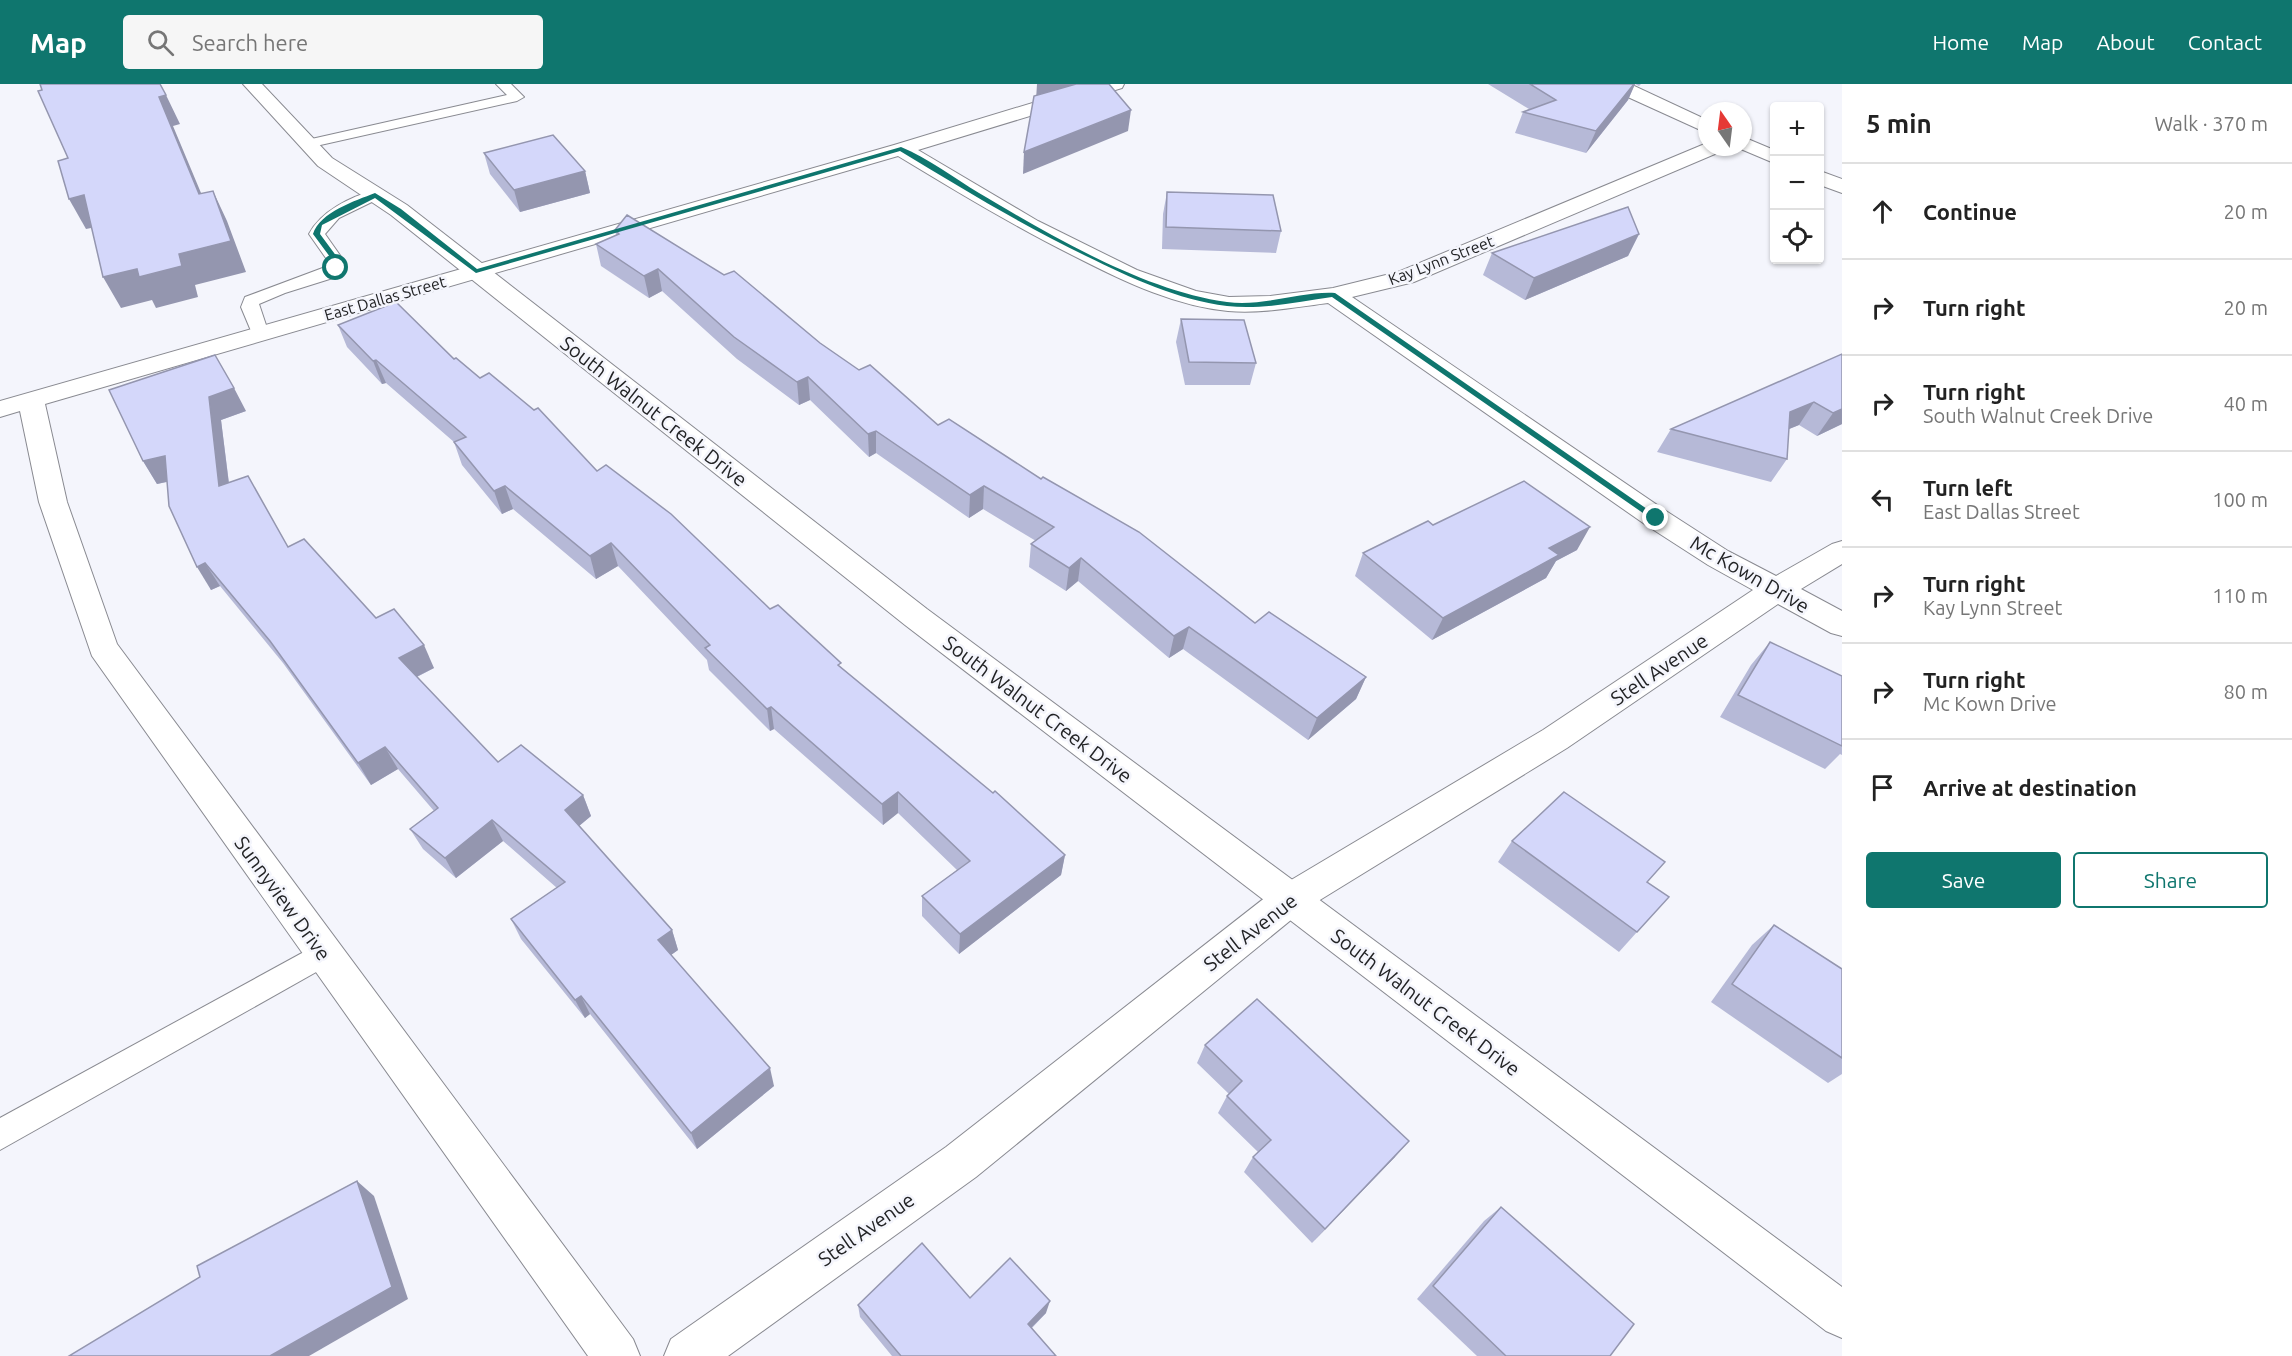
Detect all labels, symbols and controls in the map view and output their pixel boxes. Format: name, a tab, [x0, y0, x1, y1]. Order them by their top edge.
search box	[123, 15, 543, 69]
icon: search	[144, 26, 177, 59]
text: Map	[30, 27, 87, 58]
text: Search here	[192, 30, 308, 55]
text: Home	[1932, 30, 1989, 54]
text: Map	[2022, 30, 2063, 54]
text: About	[2096, 30, 2155, 54]
text: Contact	[2188, 30, 2262, 54]
north arrow	[1698, 102, 1752, 156]
map controls	[1770, 102, 1824, 264]
button: +	[1770, 102, 1824, 156]
text: 5 min	[1866, 109, 1932, 138]
text: Walk · 370 m	[2155, 112, 2268, 135]
button: −	[1770, 156, 1824, 210]
icon: ahead	[1866, 195, 1899, 228]
text: Continue	[1923, 199, 2017, 224]
text: 20 m	[2224, 200, 2268, 223]
button: locate	[1770, 210, 1824, 264]
street label: Kay Lynn Street	[1386, 231, 1497, 288]
route start	[322, 254, 348, 280]
street label: East Dallas Street	[322, 272, 448, 324]
icon: right	[1866, 291, 1899, 324]
text: Turn right	[1923, 295, 2025, 320]
text: 20 m	[2224, 296, 2268, 319]
street label: South Walnut Creek Drive	[556, 331, 752, 491]
text: Turn right	[1923, 379, 2025, 404]
icon: right	[1866, 387, 1899, 420]
text: 40 m	[2224, 392, 2268, 415]
text: South Walnut Creek Drive	[1923, 404, 2153, 427]
text: Turn left	[1923, 475, 2013, 500]
icon: left	[1866, 483, 1899, 516]
text: 100 m	[2212, 488, 2268, 511]
text: East Dallas Street	[1923, 500, 2080, 523]
route end	[1642, 504, 1668, 530]
street label: Mc Kown Drive	[1686, 531, 1814, 617]
text: Turn right	[1923, 571, 2025, 596]
icon: right	[1866, 579, 1899, 612]
text: 110 m	[2212, 584, 2268, 607]
text: Kay Lynn Street	[1923, 596, 2062, 619]
street label: Stell Avenue	[1606, 628, 1712, 710]
street label: South Walnut Creek Drive	[939, 631, 1137, 787]
text: Turn right	[1923, 667, 2025, 692]
icon: right	[1866, 675, 1899, 708]
text: 80 m	[2224, 680, 2268, 703]
text: Mc Kown Drive	[1923, 692, 2057, 715]
icon: arrive	[1866, 771, 1899, 804]
text: Arrive at destination	[1923, 775, 2137, 800]
street label: Sunnyview Drive	[230, 832, 336, 964]
button: Save	[1866, 852, 2061, 908]
button: Share	[2073, 852, 2268, 908]
street label: Stell Avenue	[1199, 889, 1301, 975]
street label: South Walnut Creek Drive	[1327, 924, 1525, 1080]
street label: Stell Avenue	[814, 1188, 918, 1270]

